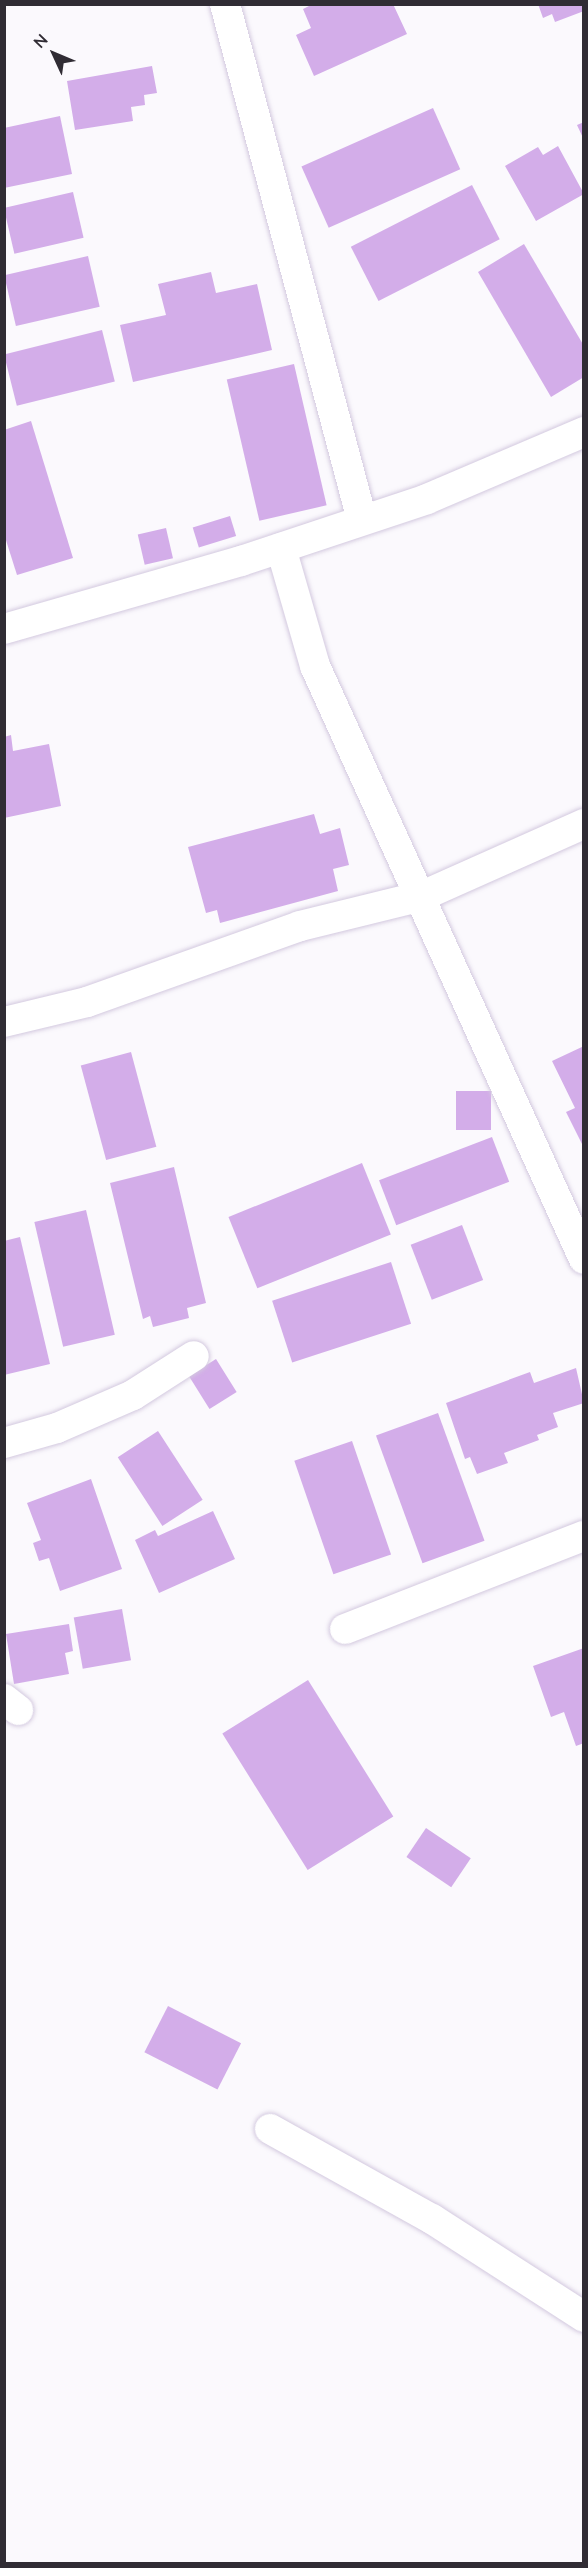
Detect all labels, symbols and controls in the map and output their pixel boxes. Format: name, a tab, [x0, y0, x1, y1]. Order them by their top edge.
north arrow	[24, 24, 84, 84]
text: N	[29, 30, 53, 53]

